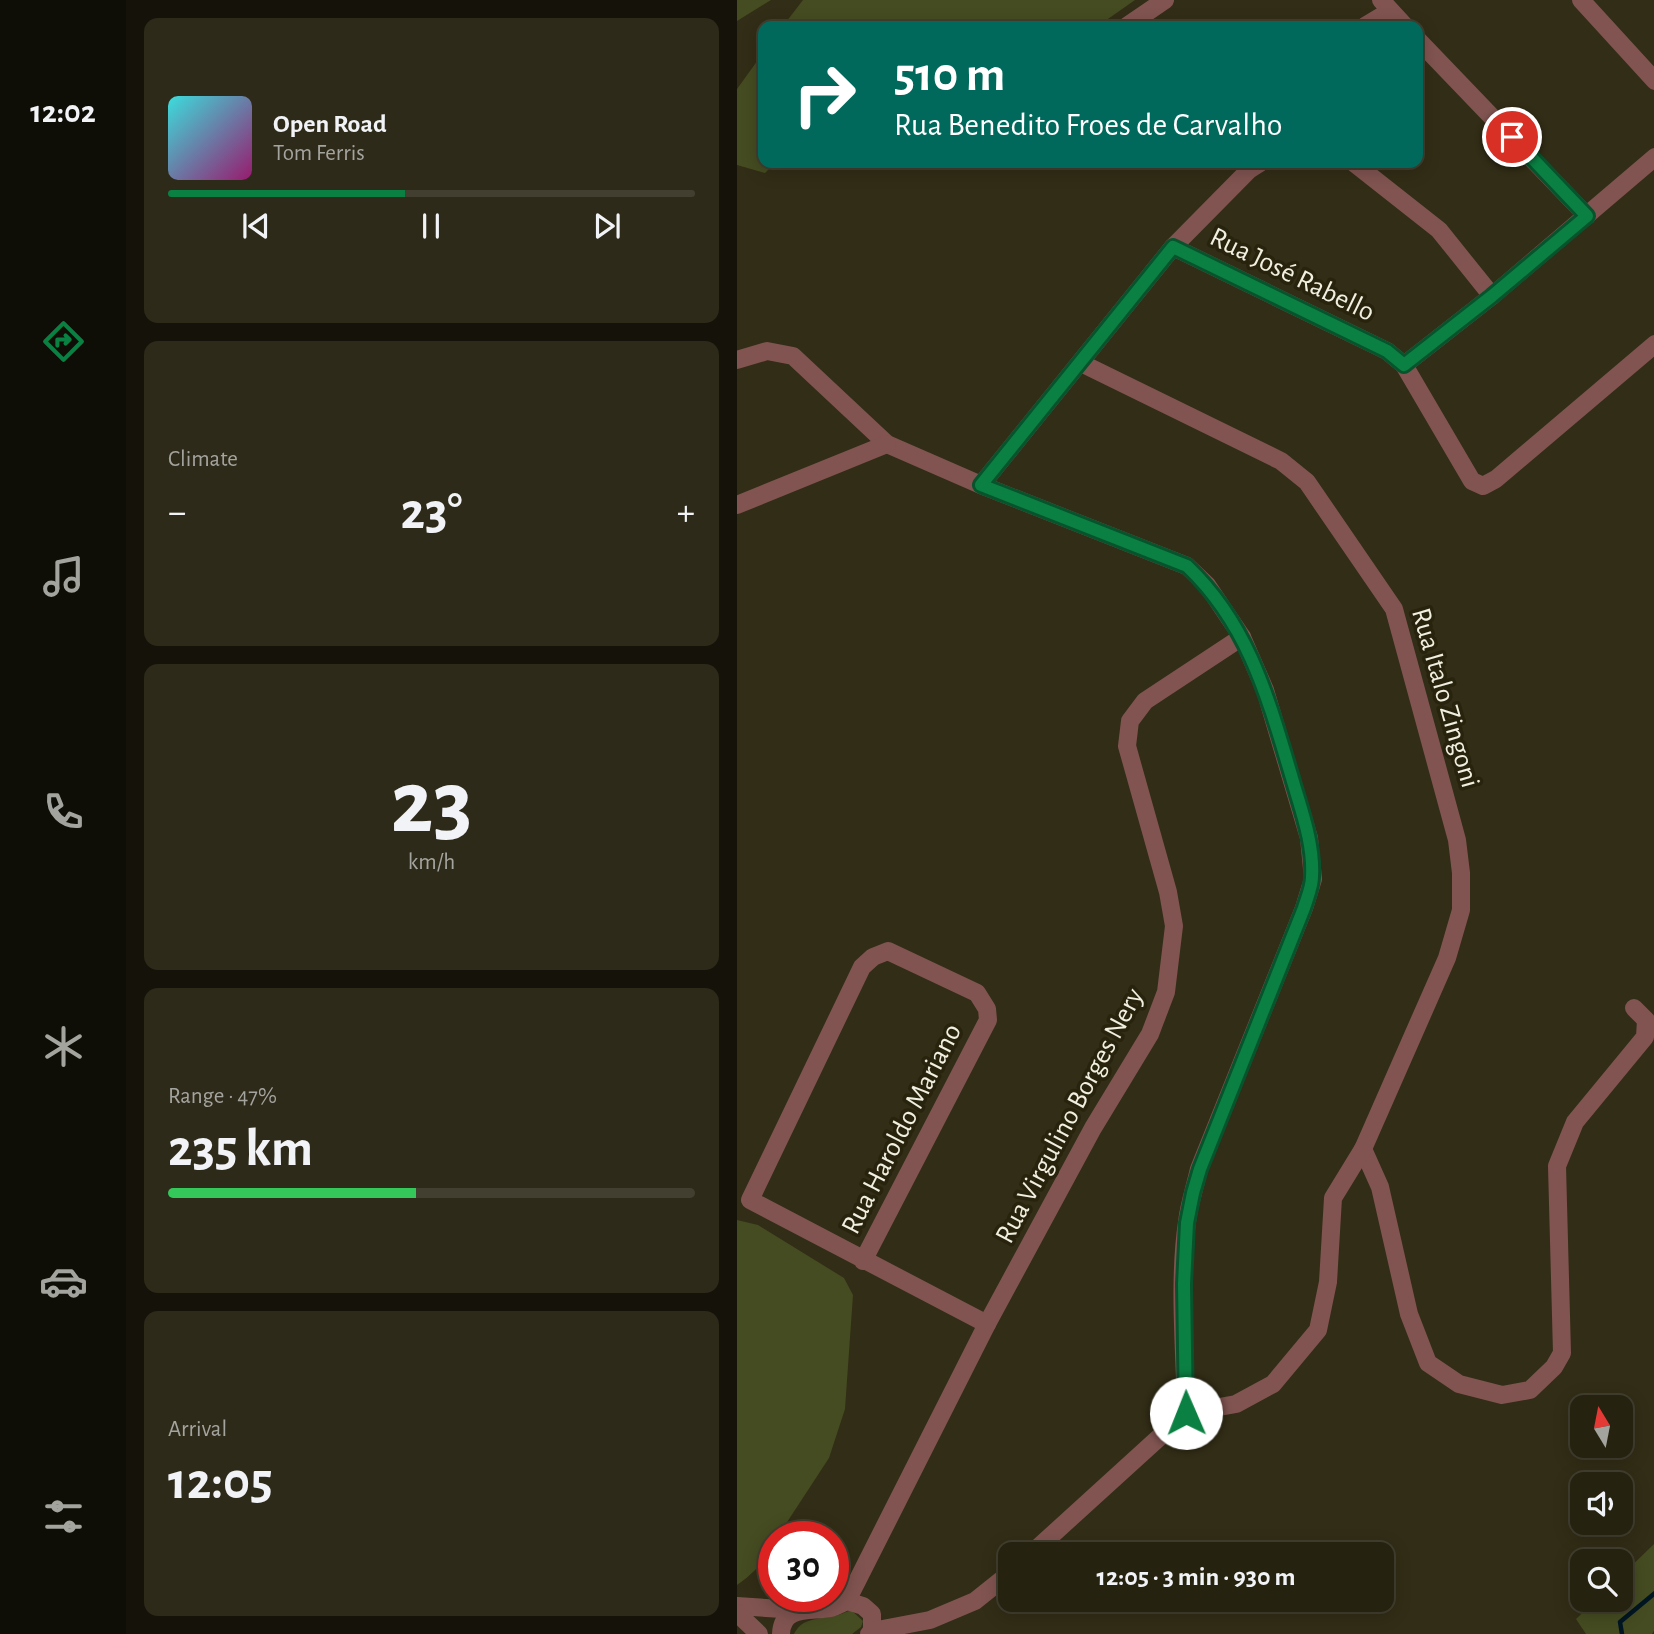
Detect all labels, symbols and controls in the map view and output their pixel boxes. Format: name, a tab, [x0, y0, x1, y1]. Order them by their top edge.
icon: right	[779, 49, 870, 140]
text: 510 m	[894, 51, 1005, 100]
text: 12:02	[30, 96, 96, 128]
pin	[1482, 107, 1542, 167]
text: Rua Benedito Froes de Carvalho	[894, 109, 1283, 141]
text: Open Road	[273, 111, 387, 137]
icon: arrive	[1493, 118, 1531, 156]
text: Tom Ferris	[273, 142, 365, 165]
icon: previous	[237, 207, 275, 245]
icon: pause	[412, 207, 450, 245]
icon: next	[588, 207, 626, 245]
street label: Rua José Rabello	[1205, 223, 1379, 327]
icon: directions	[39, 317, 88, 366]
text: Climate	[168, 448, 238, 471]
text: 23°	[400, 486, 463, 538]
text: −	[168, 494, 186, 532]
text: +	[677, 494, 695, 532]
icon: music	[39, 552, 88, 601]
street label: Rua Italo Zingoni	[1406, 605, 1484, 791]
text: 23	[390, 758, 473, 849]
icon: phone	[39, 787, 88, 836]
text: km/h	[408, 851, 455, 874]
street label: Rua Virgulino Borges Nery	[991, 984, 1149, 1248]
street label: Rua Haroldo Mariano	[837, 1019, 967, 1239]
icon: climate	[39, 1022, 88, 1071]
text: Range · 47%	[168, 1085, 277, 1108]
text: 235 km	[168, 1123, 313, 1175]
icon: car	[39, 1257, 88, 1306]
position arrow	[1149, 1376, 1223, 1450]
north arrow	[1570, 1395, 1633, 1458]
map controls	[1570, 1395, 1633, 1612]
text: Arrival	[168, 1418, 227, 1441]
text: 12:05	[168, 1456, 273, 1508]
button: sound	[1570, 1472, 1633, 1535]
icon: filters	[39, 1492, 88, 1541]
speed limit sign: 30	[758, 1521, 849, 1612]
button: search	[1570, 1549, 1633, 1612]
text: 12:05 · 3 min · 930 m	[1097, 1564, 1295, 1590]

